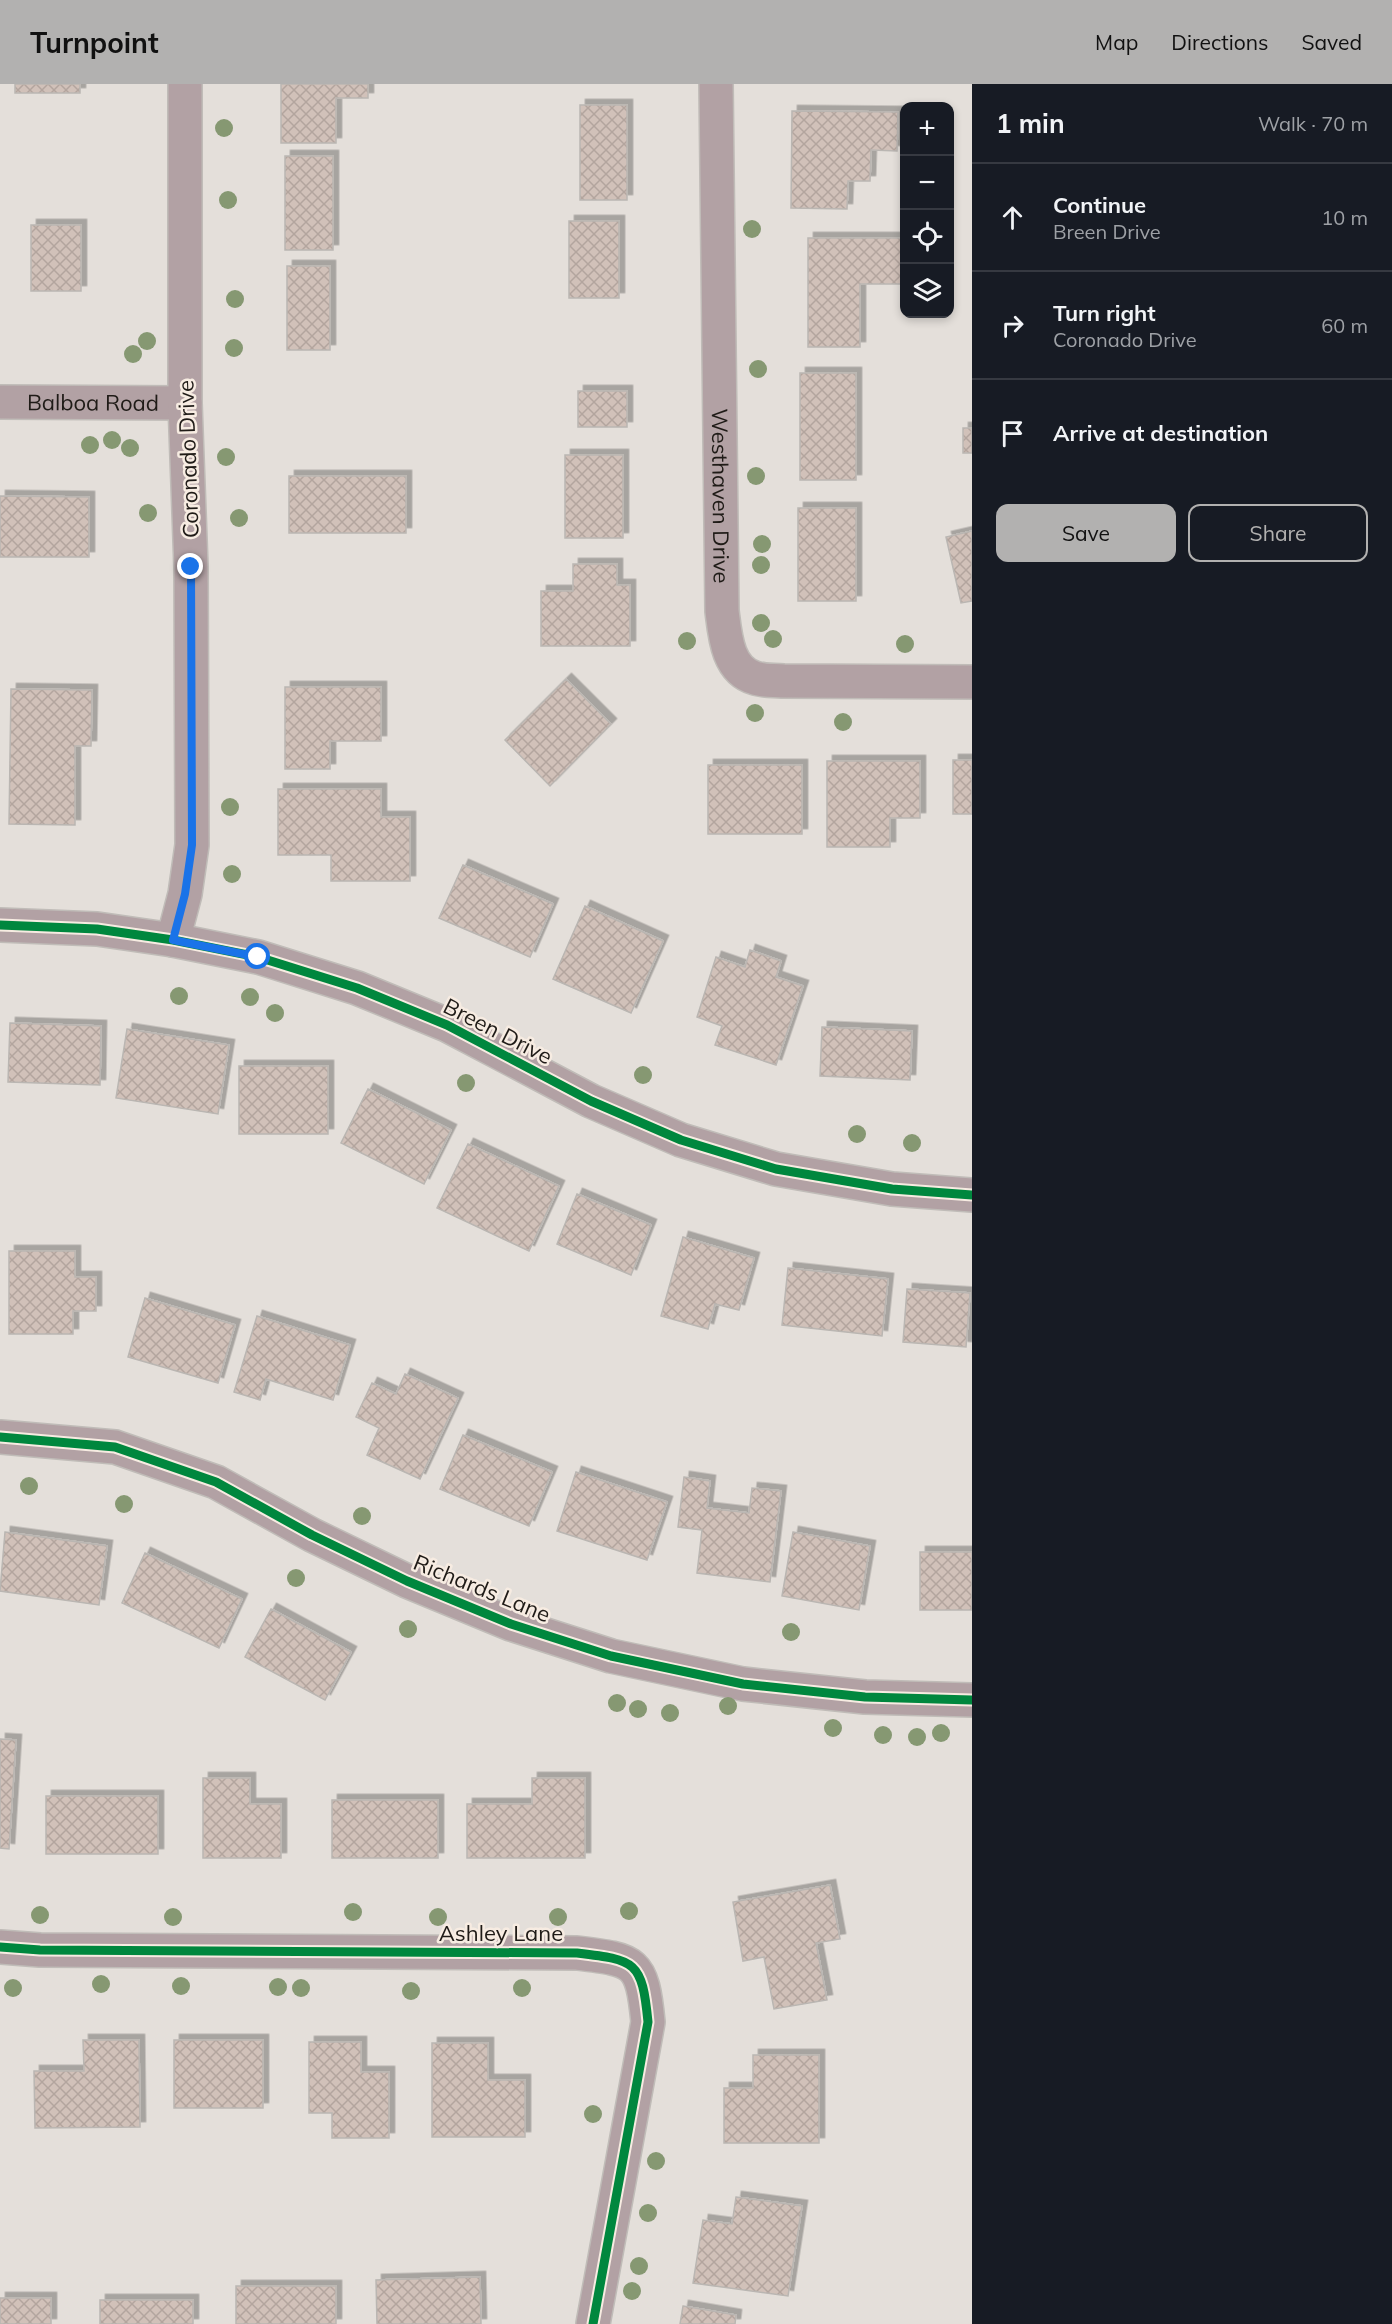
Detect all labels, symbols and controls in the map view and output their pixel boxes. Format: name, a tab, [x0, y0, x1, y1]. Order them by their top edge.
text: Turnpoint	[30, 25, 159, 60]
text: Map	[1095, 29, 1138, 55]
text: Directions	[1171, 29, 1268, 55]
text: Saved	[1301, 29, 1362, 55]
map controls	[900, 102, 954, 318]
button: +	[900, 102, 954, 156]
text: 1 min	[996, 107, 1065, 140]
text: Walk · 70 m	[1258, 111, 1368, 136]
button: −	[900, 156, 954, 210]
text: Continue	[1053, 191, 1146, 219]
icon: ahead	[996, 201, 1029, 234]
text: 10 m	[1321, 205, 1368, 230]
button: locate	[900, 210, 954, 264]
text: Breen Drive	[1053, 219, 1161, 244]
button: layers	[900, 264, 954, 318]
text: Turn right	[1053, 299, 1156, 327]
icon: right	[996, 309, 1029, 342]
text: 60 m	[1321, 313, 1368, 338]
text: Coronado Drive	[1053, 327, 1197, 352]
street label: Coronado Drive	[171, 380, 205, 538]
street label: Balboa Road	[27, 388, 159, 417]
street label: Westhaven Drive	[706, 408, 736, 584]
icon: arrive	[996, 417, 1029, 450]
text: Arrive at destination	[1053, 419, 1268, 447]
button: Save	[996, 504, 1176, 562]
button: Share	[1188, 504, 1368, 562]
route end	[177, 553, 203, 579]
route start	[244, 943, 270, 969]
street label: Breen Drive	[439, 992, 557, 1070]
street label: Richards Lane	[409, 1548, 555, 1628]
street label: Ashley Lane	[439, 1919, 563, 1947]

